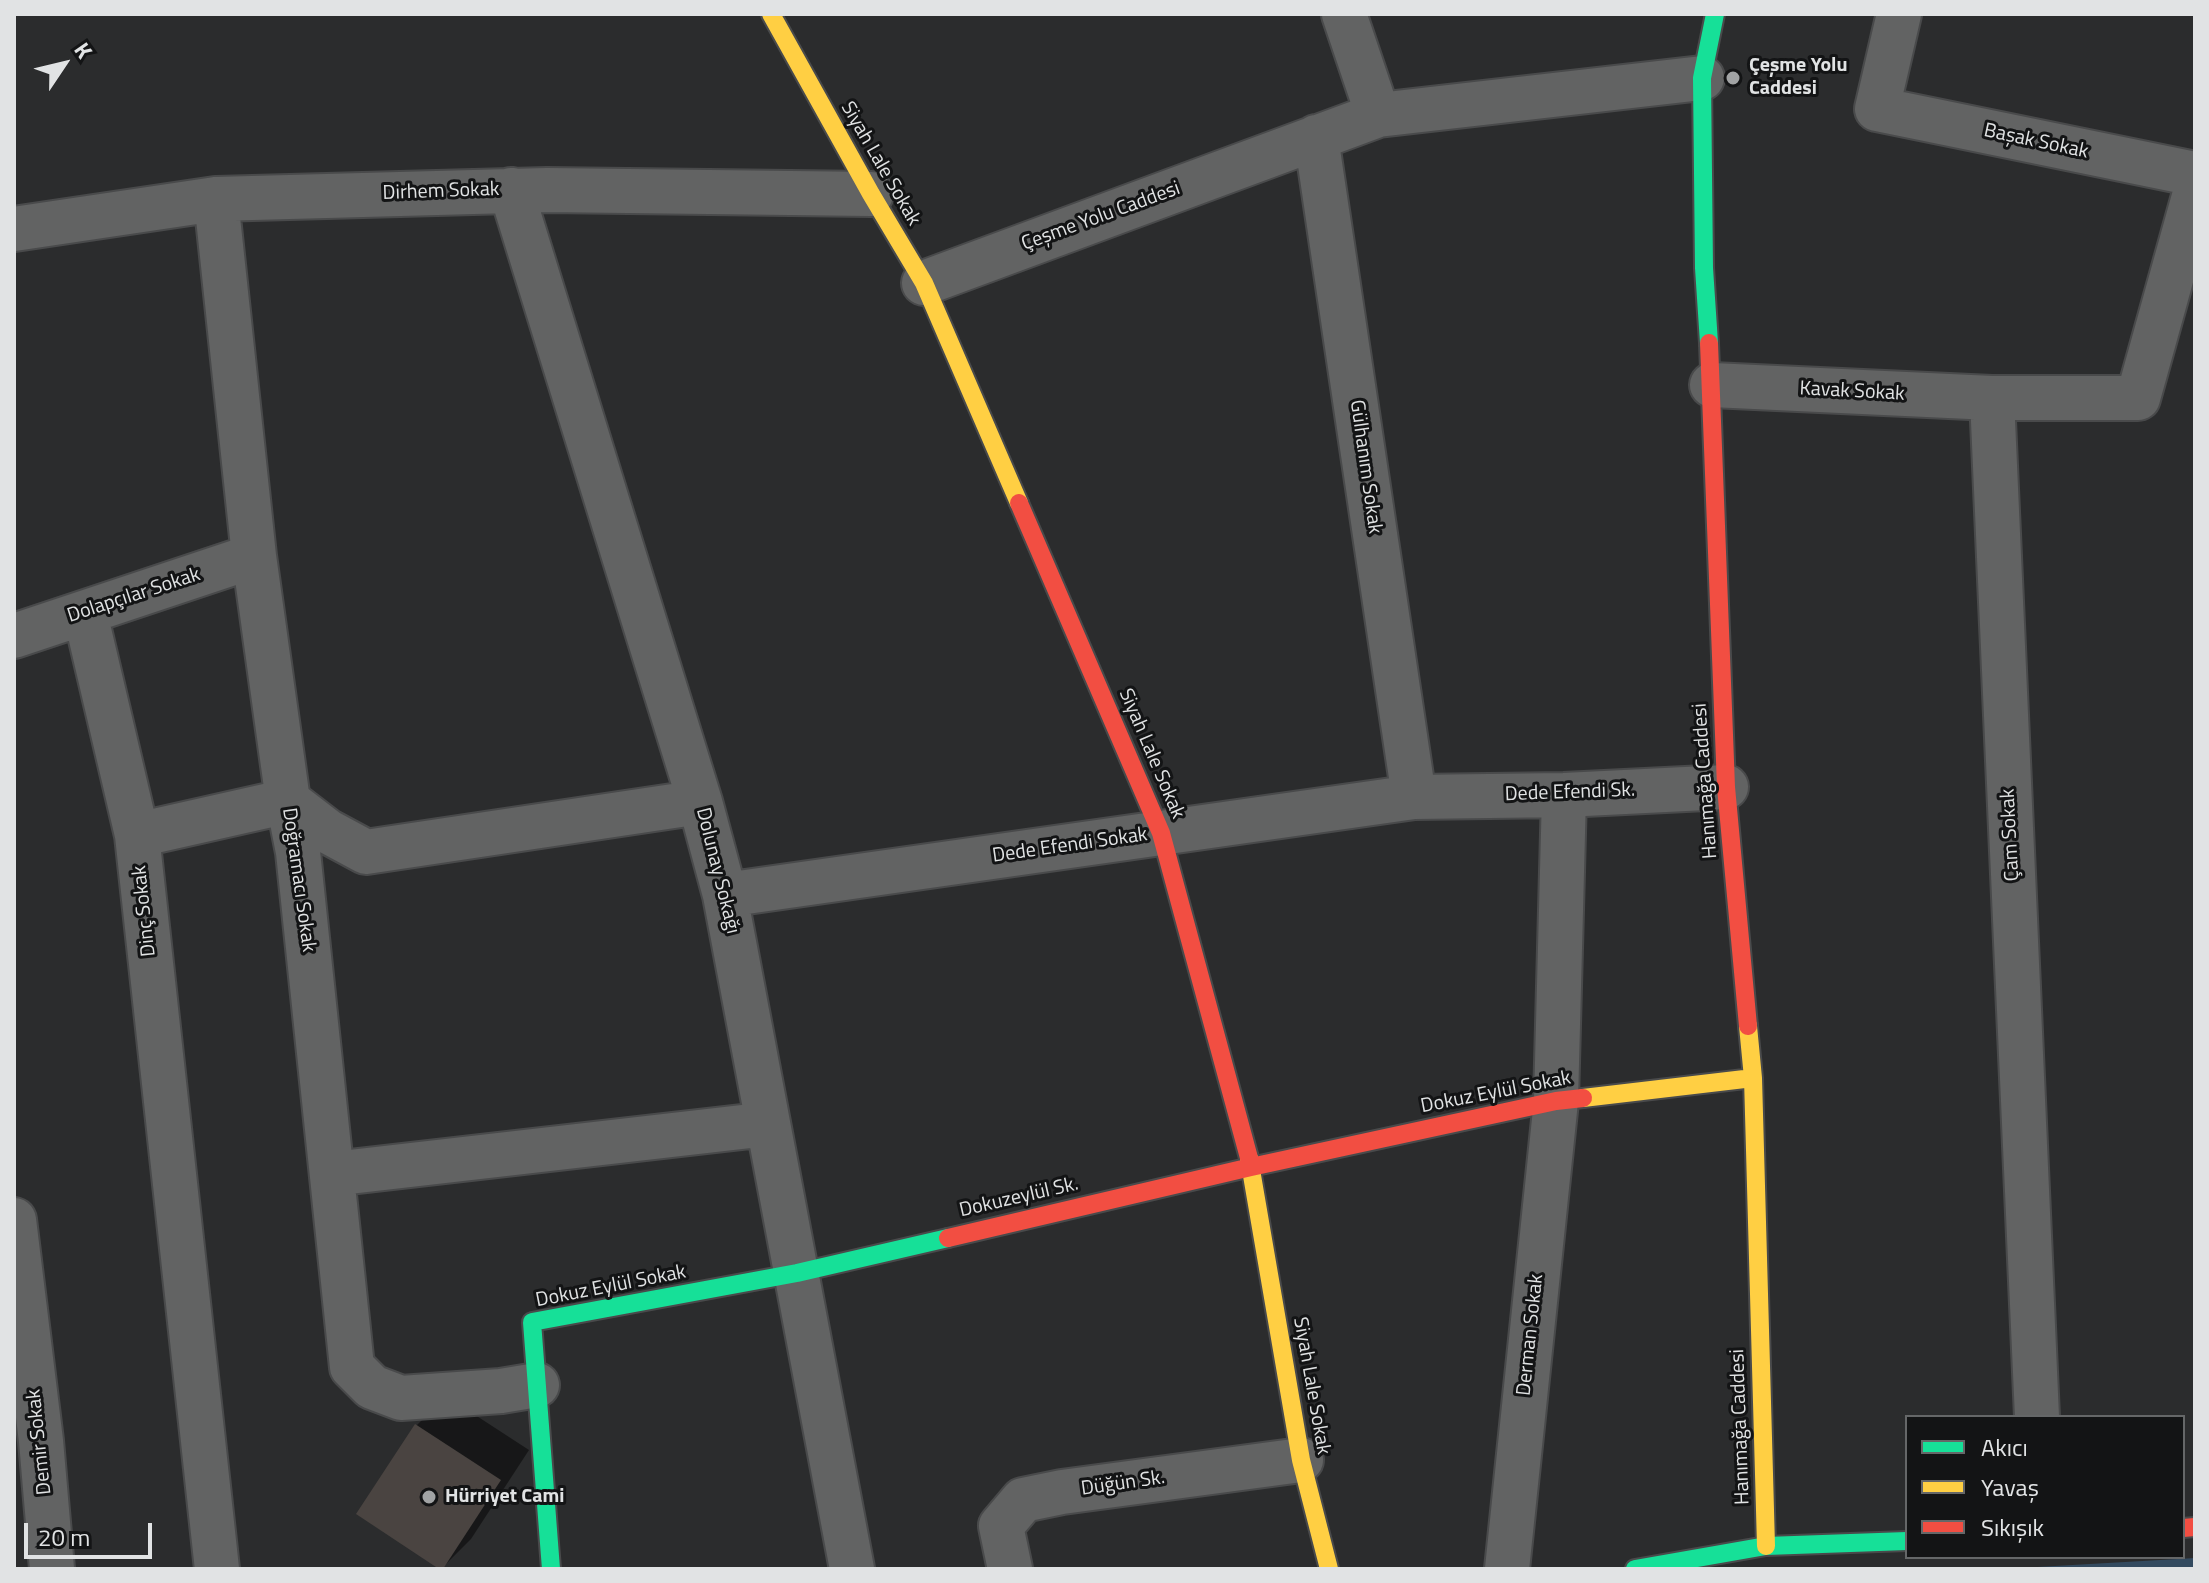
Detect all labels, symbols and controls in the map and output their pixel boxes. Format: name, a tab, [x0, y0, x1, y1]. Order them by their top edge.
north arrow	[24, 24, 104, 104]
text: K	[66, 35, 101, 65]
place label: Çeşme Yolu Caddesi	[1749, 54, 1848, 101]
marker: Çeşme Yolu Caddesi	[1724, 69, 1742, 87]
street label: Siyah Lale Sokak	[835, 98, 925, 230]
street label: Başak Sokak	[1982, 119, 2090, 165]
street label: Çeşme Yolu Caddesi	[1019, 177, 1183, 257]
street label: Dirhem Sokak	[382, 178, 500, 206]
street label: Kavak Sokak	[1799, 377, 1905, 407]
street label: Gülhanım Sokak	[1344, 398, 1386, 536]
street label: Dolapçılar Sokak	[65, 563, 203, 629]
street label: Siyah Lale Sokak	[1113, 685, 1189, 823]
street label: Hanımağa Caddesi	[1689, 702, 1723, 860]
street label: Dede Efendi Sk.	[1504, 779, 1636, 807]
street label: Çam Sokak	[1997, 788, 2025, 882]
street label: Doğramacı Sokak	[276, 806, 320, 954]
street label: Dolunay Sokağı	[690, 806, 744, 936]
street label: Dede Efendi Sokak	[991, 823, 1149, 869]
street label: Dinç Sokak	[128, 864, 162, 958]
street label: Dokuz Eylül Sokak	[1419, 1067, 1573, 1119]
street label: Dokuzeylül Sk.	[957, 1173, 1081, 1223]
street label: Dokuz Eylül Sokak	[534, 1261, 688, 1313]
street label: Derman Sokak	[1513, 1273, 1549, 1397]
street label: Siyah Lale Sokak	[1287, 1315, 1335, 1457]
street label: Hanımağa Caddesi	[1726, 1349, 1756, 1505]
street label: Demir Sokak	[23, 1388, 57, 1496]
legend	[1905, 1415, 2185, 1559]
text: Akıcı	[1981, 1429, 2028, 1465]
street label: Düğün Sk.	[1080, 1466, 1166, 1502]
text: Yavaş	[1981, 1469, 2039, 1505]
place label: Hürriyet Cami	[445, 1485, 564, 1509]
marker: Hürriyet Cami	[420, 1488, 438, 1506]
scale bar	[28, 1507, 156, 1557]
text: Sıkışık	[1981, 1509, 2044, 1545]
text: 20 m	[38, 1519, 90, 1555]

